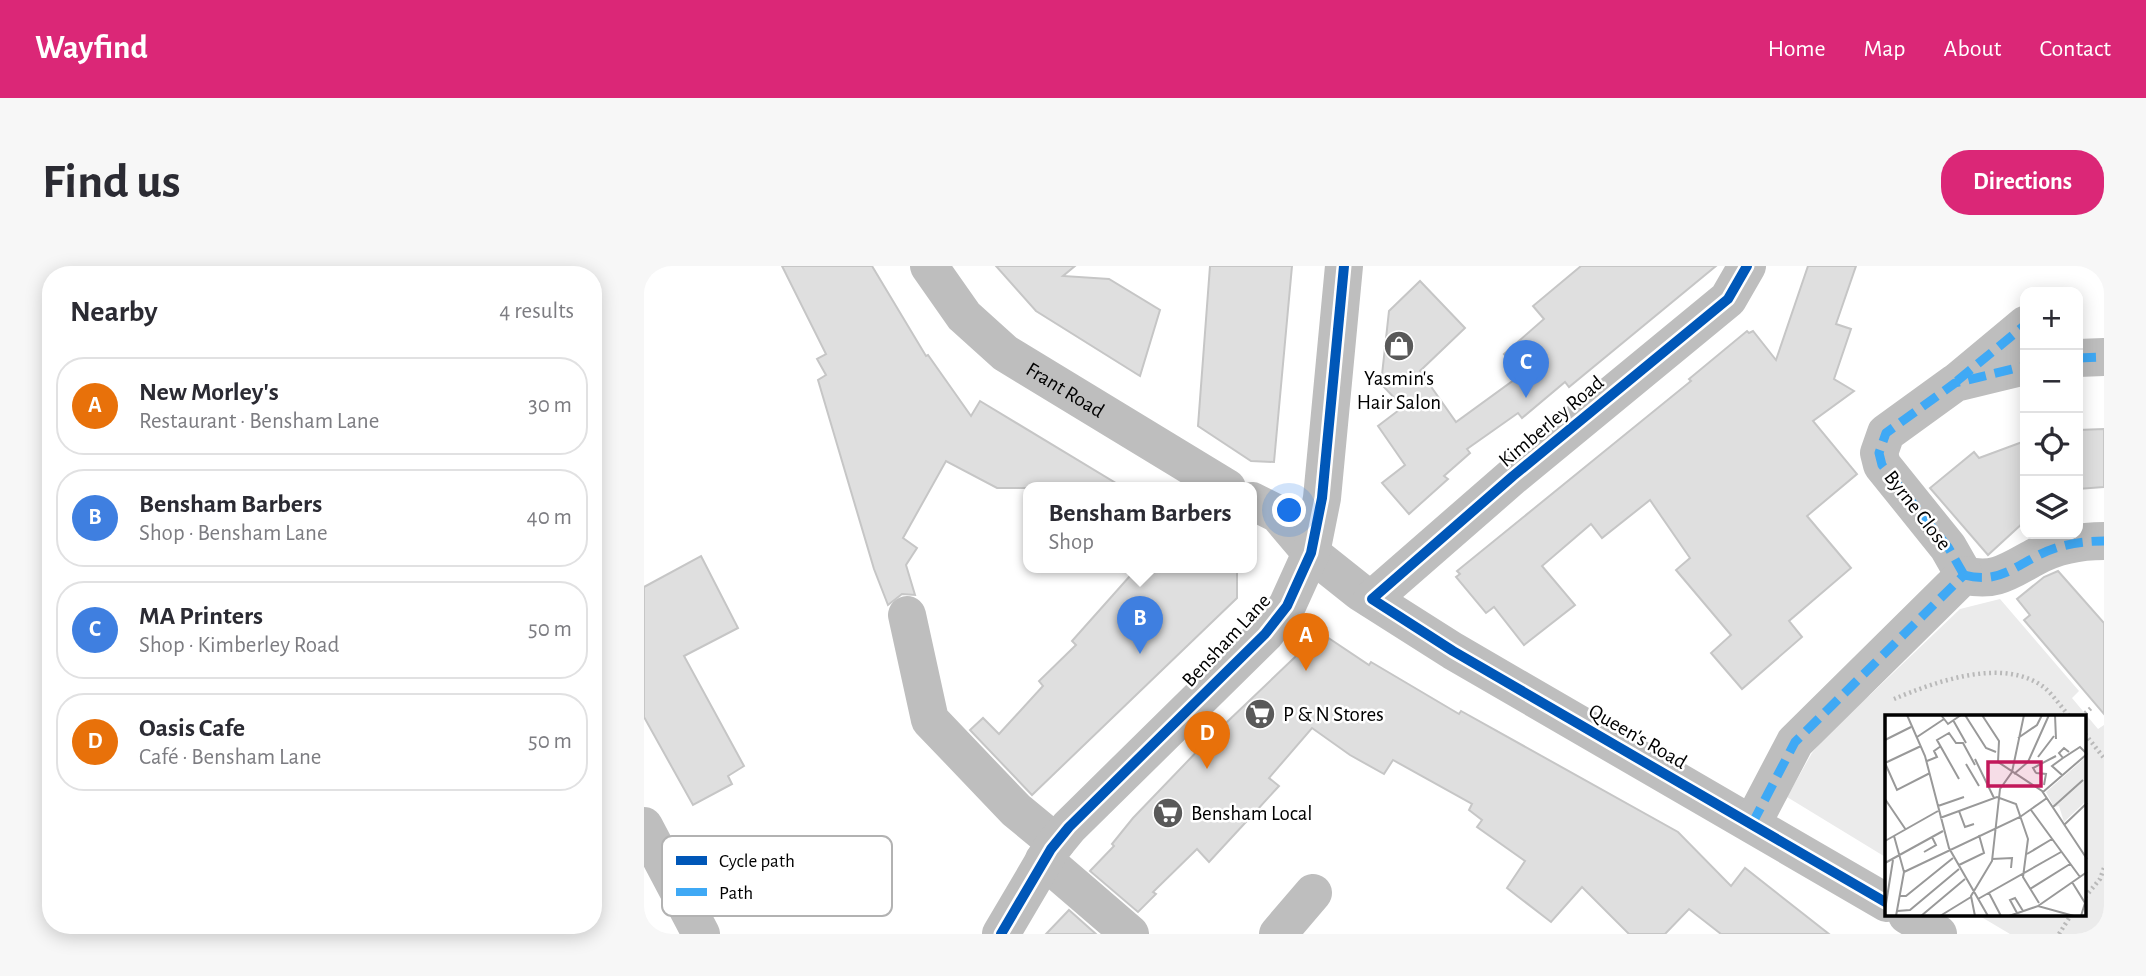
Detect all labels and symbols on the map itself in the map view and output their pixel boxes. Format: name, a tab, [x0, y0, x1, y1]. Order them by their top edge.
shop icon: Yasmin's Hair Salon	[1382, 329, 1416, 363]
pin: C	[1503, 340, 1549, 398]
street label: Frant Road	[1022, 359, 1108, 422]
place label: Yasmin's Hair Salon	[1357, 368, 1441, 413]
street label: Kimberley Road	[1495, 372, 1608, 471]
street label: Byrne Close	[1880, 466, 1955, 554]
your location	[1272, 493, 1306, 527]
street label: Bensham Lane	[1178, 590, 1275, 691]
pin: B	[1117, 596, 1163, 654]
pin: A	[1283, 613, 1329, 671]
supermarket icon: P & N Stores	[1243, 697, 1277, 731]
street label: Queen's Road	[1585, 700, 1690, 773]
place label: P & N Stores	[1283, 704, 1384, 725]
pin: D	[1184, 711, 1230, 769]
inset map	[1885, 715, 2086, 916]
supermarket icon: Bensham Local	[1151, 796, 1185, 830]
place label: Bensham Local	[1191, 803, 1313, 824]
legend	[662, 836, 892, 916]
text: Cycle path	[719, 852, 795, 871]
text: Path	[719, 884, 753, 903]

